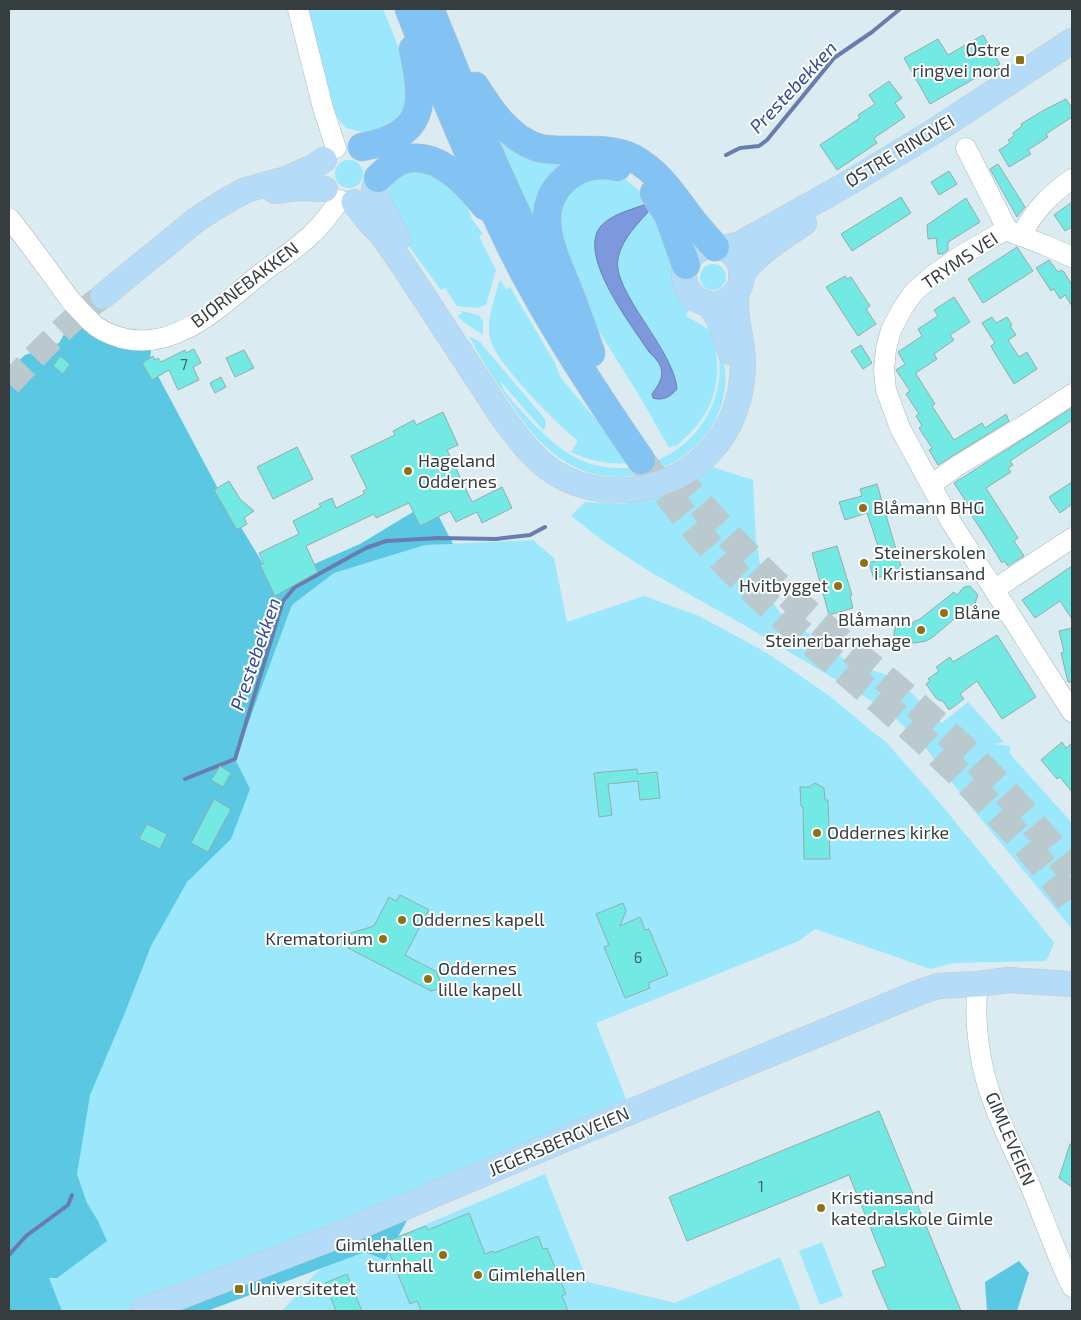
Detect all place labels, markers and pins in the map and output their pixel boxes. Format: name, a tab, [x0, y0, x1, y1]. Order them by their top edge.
place label: Østre ringvei nord	[912, 38, 1010, 81]
marker: Østre ringvei nord	[1014, 54, 1026, 66]
place label: Hageland Oddernes	[418, 449, 497, 492]
marker: Hageland Oddernes	[402, 465, 414, 477]
place label: Blåmann BHG	[873, 496, 984, 518]
marker: Blåmann BHG	[857, 502, 869, 514]
place label: Steinerskolen i Kristiansand	[874, 541, 986, 584]
marker: Steinerskolen i Kristiansand	[858, 557, 870, 569]
place label: Hvitbygget	[739, 574, 828, 596]
marker: Hvitbygget	[832, 580, 844, 592]
place label: Blåne	[954, 601, 1001, 623]
marker: Blåne	[938, 607, 950, 619]
place label: Blåmann Steinerbarnehage	[765, 608, 911, 651]
marker: Blåmann Steinerbarnehage	[915, 624, 927, 636]
place label: Oddernes kirke	[827, 821, 949, 843]
marker: Oddernes kirke	[811, 827, 823, 839]
place label: Oddernes kapell	[412, 908, 545, 930]
marker: Oddernes kapell	[396, 914, 408, 926]
place label: Krematorium	[265, 927, 373, 949]
marker: Krematorium	[377, 933, 389, 945]
place label: Oddernes lille kapell	[438, 957, 523, 1000]
marker: Oddernes lille kapell	[422, 973, 434, 985]
place label: Kristiansand katedralskole Gimle	[831, 1186, 993, 1229]
marker: Kristiansand katedralskole Gimle	[815, 1202, 827, 1214]
place label: Gimlehallen turnhall	[335, 1233, 434, 1276]
marker: Gimlehallen turnhall	[437, 1249, 449, 1261]
place label: Gimlehallen	[488, 1263, 586, 1285]
marker: Gimlehallen	[472, 1269, 484, 1281]
place label: Universitetet	[249, 1277, 356, 1299]
marker: Universitetet	[233, 1283, 245, 1295]

